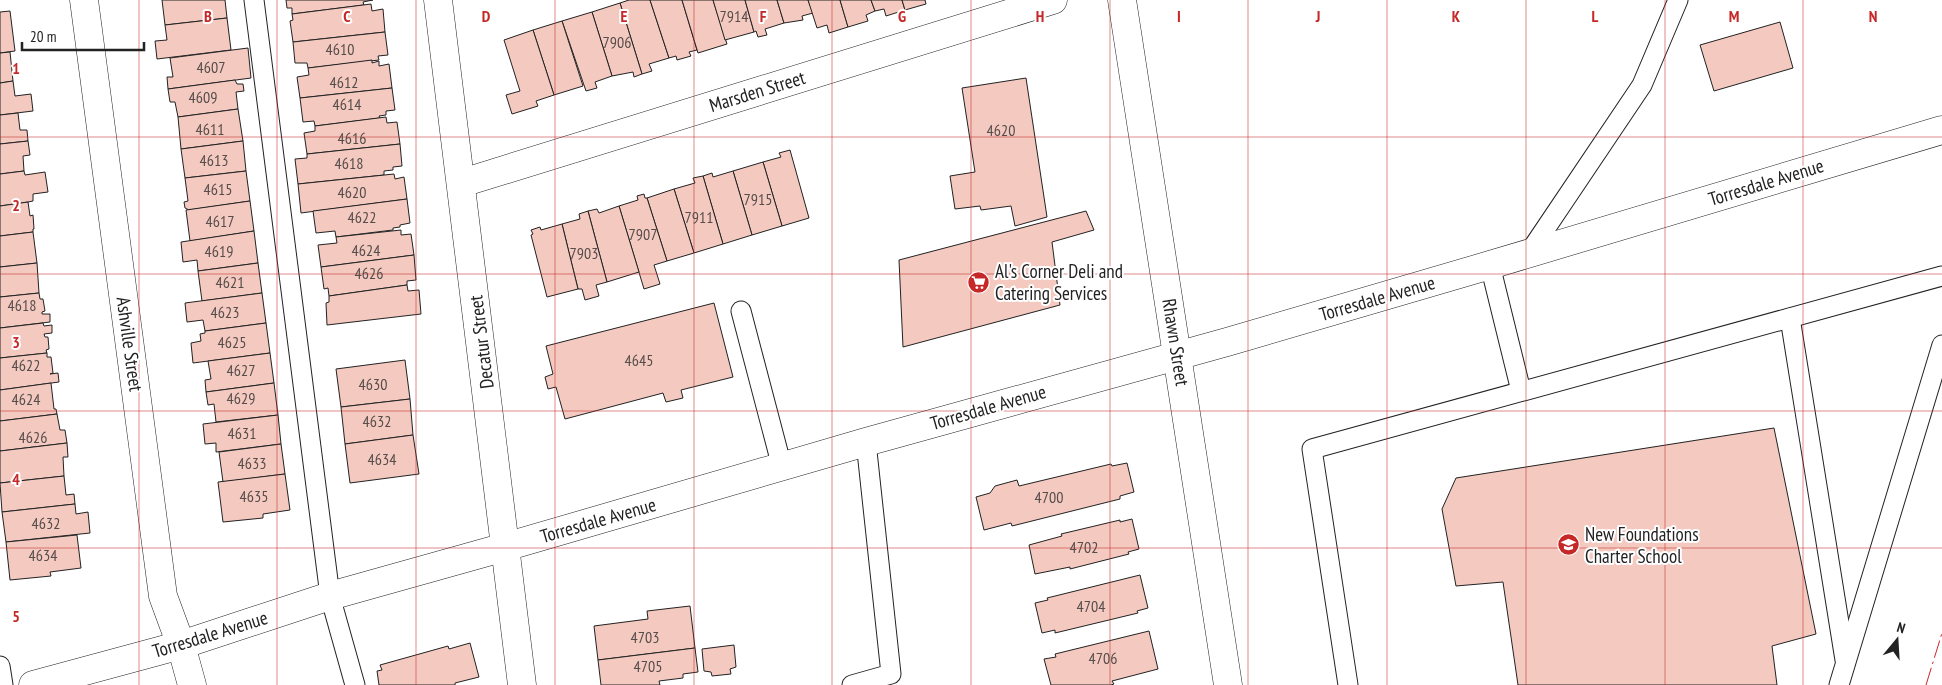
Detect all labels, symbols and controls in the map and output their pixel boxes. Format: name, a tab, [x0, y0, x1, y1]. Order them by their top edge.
text: B	[204, 6, 212, 26]
text: C	[343, 6, 351, 26]
text: D	[482, 6, 491, 26]
text: E	[621, 6, 628, 26]
house number: 7914	[720, 6, 748, 26]
text: F	[760, 6, 767, 26]
text: G	[898, 6, 906, 26]
text: H	[1036, 6, 1044, 26]
text: I	[1177, 6, 1181, 26]
text: J	[1315, 6, 1320, 26]
text: K	[1452, 6, 1461, 26]
text: L	[1592, 6, 1599, 26]
text: M	[1729, 6, 1739, 26]
text: N	[1869, 6, 1877, 26]
scale bar	[22, 20, 145, 52]
text: 20 m	[30, 27, 56, 46]
house number: 7906	[603, 32, 631, 52]
house number: 4610	[326, 39, 354, 59]
house number: 4607	[197, 57, 225, 77]
text: 1	[12, 58, 20, 78]
street label: Marsden Street	[706, 65, 809, 117]
house number: 4612	[330, 72, 358, 92]
house number: 4609	[189, 87, 217, 107]
house number: 4614	[333, 94, 361, 114]
house number: 4611	[196, 119, 224, 139]
house number: 4620	[987, 120, 1015, 140]
house number: 4616	[338, 128, 366, 148]
house number: 4613	[200, 150, 228, 170]
house number: 4618	[335, 153, 363, 173]
street label: Torresdale Avenue	[1706, 153, 1827, 211]
house number: 4615	[204, 179, 232, 199]
house number: 4620	[338, 182, 366, 202]
house number: 7915	[744, 189, 772, 209]
text: 2	[12, 195, 20, 215]
house number: 4622	[348, 207, 376, 227]
house number: 7911	[685, 207, 713, 227]
house number: 4617	[206, 211, 234, 231]
house number: 7907	[629, 224, 657, 244]
house number: 4624	[352, 240, 380, 260]
house number: 4619	[205, 241, 233, 261]
house number: 7903	[570, 243, 598, 263]
place label: Al's Corner Deli and Catering Services	[995, 259, 1123, 305]
house number: 4626	[355, 263, 383, 283]
supermarket icon: Al's Corner Deli and Catering Services	[967, 270, 991, 294]
street label: Torresdale Avenue	[1316, 270, 1438, 326]
house number: 4621	[216, 272, 244, 292]
street label: Decatur Street	[463, 293, 499, 390]
house number: 4618	[8, 295, 36, 315]
street label: Ashville Street	[111, 295, 149, 394]
street label: Rhawn Street	[1157, 297, 1195, 388]
house number: 4623	[211, 302, 239, 322]
text: 3	[12, 332, 20, 352]
house number: 4625	[218, 332, 246, 352]
house number: 4645	[625, 350, 653, 370]
house number: 4622	[12, 355, 40, 375]
house number: 4627	[227, 360, 255, 380]
house number: 4630	[359, 374, 387, 394]
street label: Torresdale Avenue	[927, 379, 1049, 435]
house number: 4629	[227, 388, 255, 408]
house number: 4624	[12, 389, 40, 409]
house number: 4632	[363, 411, 391, 431]
house number: 4631	[228, 423, 256, 443]
house number: 4626	[19, 427, 47, 447]
house number: 4634	[368, 449, 396, 469]
house number: 4633	[238, 453, 266, 473]
text: 4	[12, 469, 20, 489]
house number: 4635	[240, 486, 268, 506]
house number: 4700	[1035, 487, 1063, 507]
street label: Torresdale Avenue	[537, 492, 659, 548]
house number: 4632	[32, 513, 60, 533]
place label: New Foundations Charter School	[1585, 522, 1699, 568]
school or university icon: New Foundations Charter School	[1557, 533, 1581, 557]
house number: 4702	[1070, 537, 1098, 557]
house number: 4634	[29, 545, 57, 565]
house number: 4704	[1077, 596, 1105, 616]
street label: Torresdale Avenue	[150, 605, 271, 663]
text: 5	[12, 606, 20, 626]
north arrow	[1872, 615, 1922, 665]
text: N	[1895, 618, 1907, 637]
house number: 4703	[631, 627, 659, 647]
house number: 4706	[1089, 648, 1117, 668]
house number: 4705	[634, 656, 662, 676]

